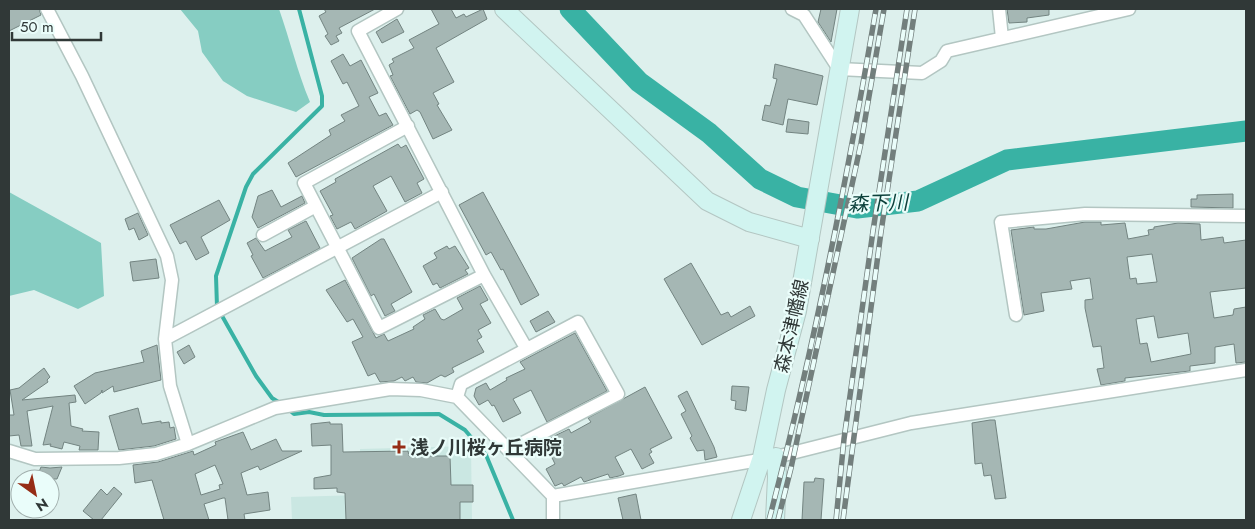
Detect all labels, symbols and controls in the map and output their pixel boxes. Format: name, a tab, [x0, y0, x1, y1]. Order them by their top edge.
scale bar	[12, 10, 101, 42]
text: 50 m	[20, 16, 54, 38]
water label: 森下川	[848, 188, 911, 219]
street label: 森本津幡線	[768, 277, 815, 375]
place label: 浅ノ川桜ヶ丘病院	[410, 434, 562, 461]
marker: 浅ノ川桜ヶ丘病院	[392, 440, 406, 454]
north arrow	[10, 469, 60, 519]
text: N	[32, 493, 52, 516]

